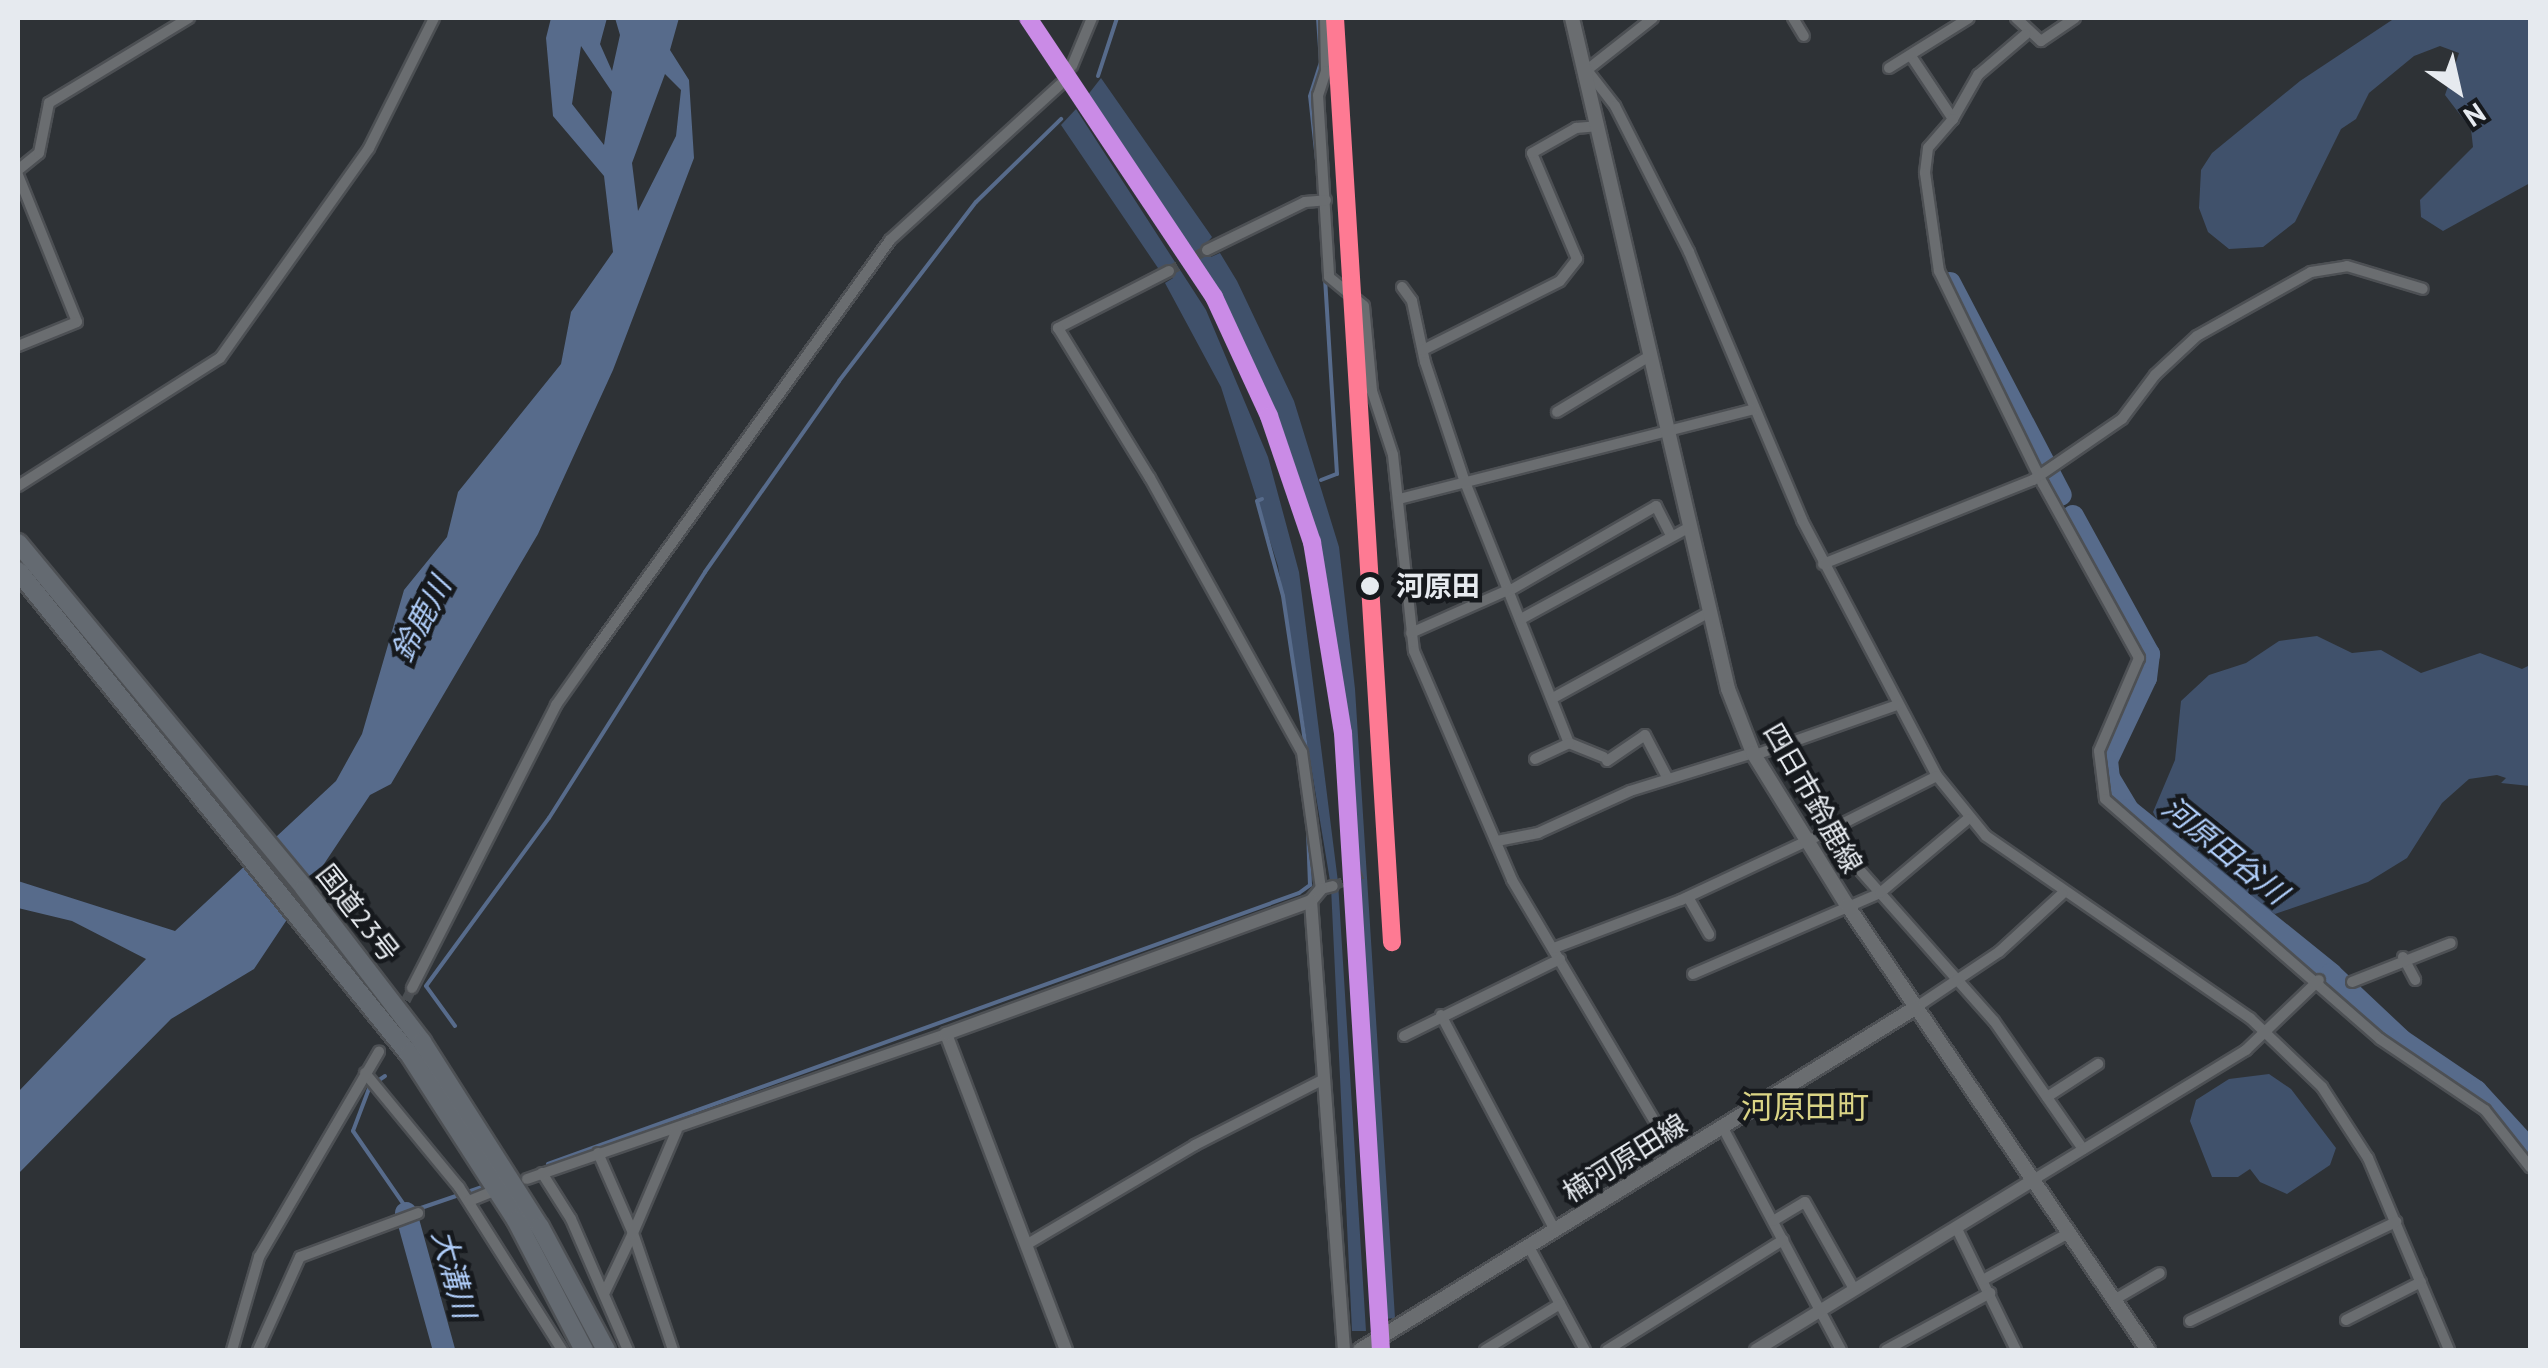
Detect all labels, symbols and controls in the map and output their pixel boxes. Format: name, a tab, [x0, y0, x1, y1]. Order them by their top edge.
north arrow	[2408, 40, 2508, 140]
text: N	[2457, 95, 2493, 136]
marker: 河原田	[1353, 569, 1387, 603]
place label: 河原田	[1396, 569, 1480, 603]
water label: 鈴鹿川	[384, 571, 458, 667]
street label: 四日市鈴鹿線	[1756, 717, 1870, 879]
water label: 河原田谷川	[2155, 789, 2295, 911]
street label: 国道23号	[310, 858, 406, 968]
district label: 河原田町	[1741, 1087, 1869, 1125]
street label: 楠河原田線	[1557, 1107, 1693, 1209]
water label: 大溝川	[425, 1226, 483, 1322]

